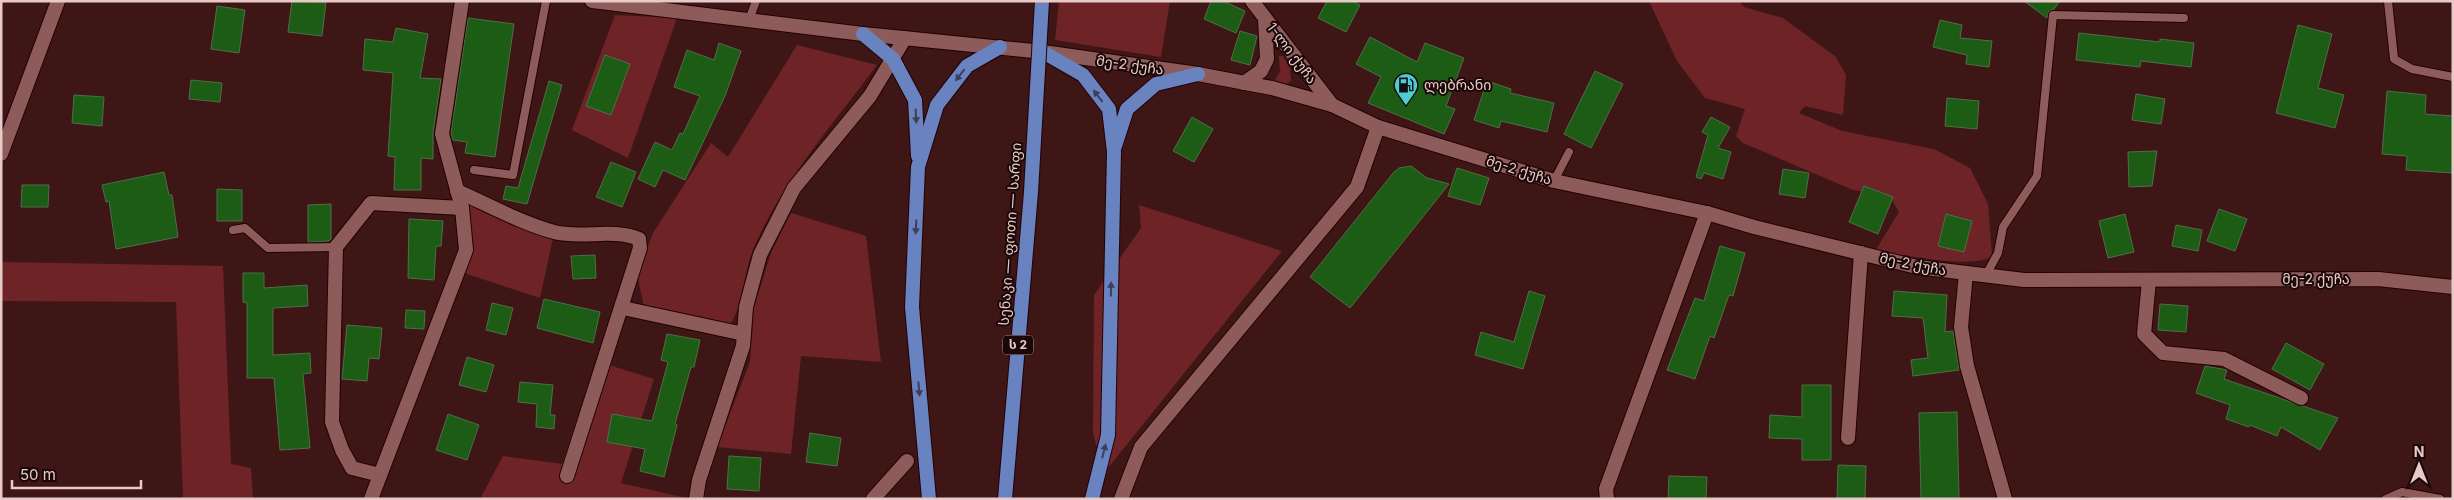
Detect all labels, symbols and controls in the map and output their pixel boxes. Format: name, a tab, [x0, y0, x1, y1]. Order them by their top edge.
street label: 1-ლი ქუჩა	[1263, 19, 1321, 87]
street label: მე-2 ქუჩა	[1095, 51, 1165, 79]
one-way arrow	[955, 68, 966, 81]
fuel station icon: ლებრანი	[1393, 72, 1419, 106]
place label: ლებრანი	[1424, 76, 1491, 94]
one-way arrow	[1093, 90, 1104, 103]
one-way arrow	[912, 108, 920, 124]
street label: სენაკი — ფოთი — სარფი	[995, 142, 1025, 326]
street label: მე-2 ქუჩა	[1484, 152, 1554, 188]
one-way arrow	[911, 219, 919, 235]
street label: მე-2 ქუჩა	[1878, 249, 1948, 279]
street label: მე-2 ქუჩა	[2282, 270, 2350, 288]
one-way arrow	[1108, 281, 1116, 297]
road number: ს 2	[1003, 336, 1033, 354]
one-way arrow	[916, 381, 924, 397]
north arrow	[2394, 440, 2444, 490]
text: N	[2414, 443, 2424, 460]
one-way arrow	[1100, 444, 1108, 459]
scale bar	[12, 458, 141, 490]
text: 50 m	[20, 465, 56, 484]

